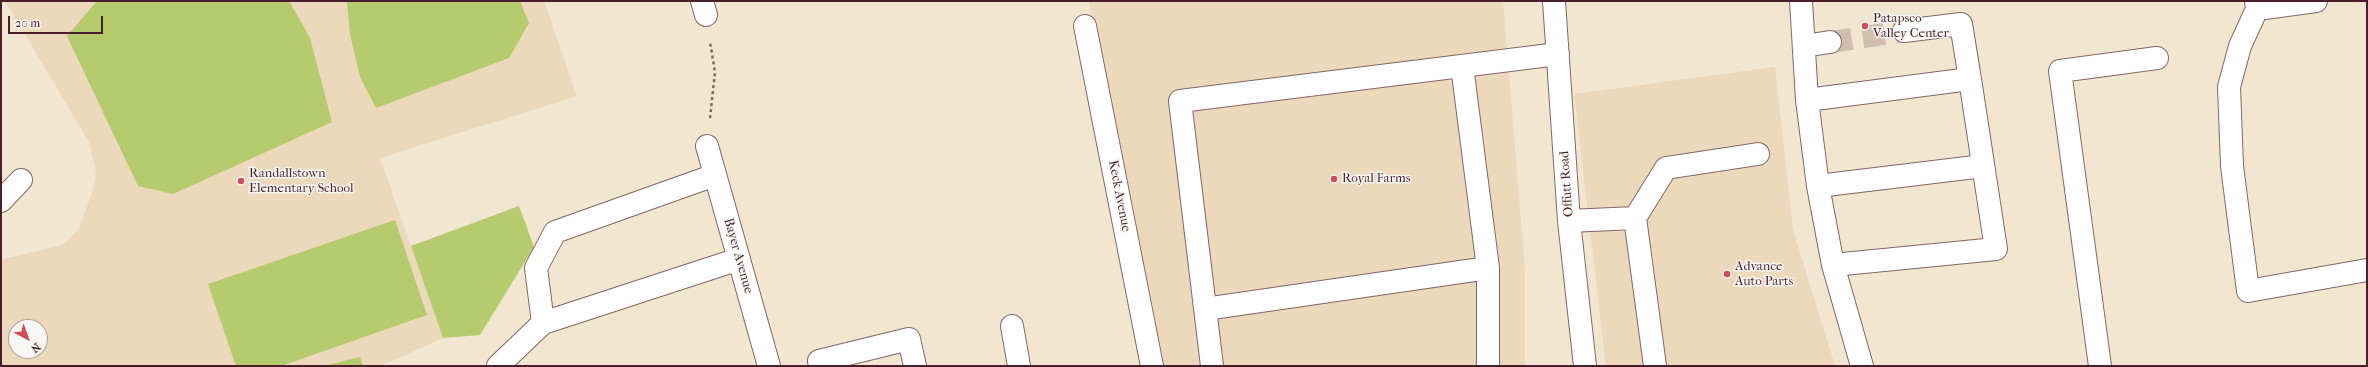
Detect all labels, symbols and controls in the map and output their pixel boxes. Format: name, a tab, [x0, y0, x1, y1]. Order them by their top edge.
scale bar	[10, 8, 105, 34]
place label: Patapsco Valley Center	[1873, 11, 1949, 42]
text: 20 m	[15, 16, 40, 30]
marker: Patapsco Valley Center	[1860, 21, 1870, 31]
street label: Offutt Road	[1557, 150, 1577, 218]
street label: Keck Avenue	[1104, 159, 1134, 233]
place label: Randallstown Elementary School	[249, 166, 354, 197]
place label: Royal Farms	[1342, 171, 1411, 187]
marker: Royal Farms	[1329, 174, 1339, 184]
marker: Randallstown Elementary School	[236, 176, 246, 186]
street label: Bayer Avenue	[720, 217, 756, 295]
place label: Advance Auto Parts	[1735, 259, 1793, 290]
marker: Advance Auto Parts	[1722, 269, 1732, 279]
north arrow	[8, 319, 48, 359]
text: N	[28, 340, 43, 355]

